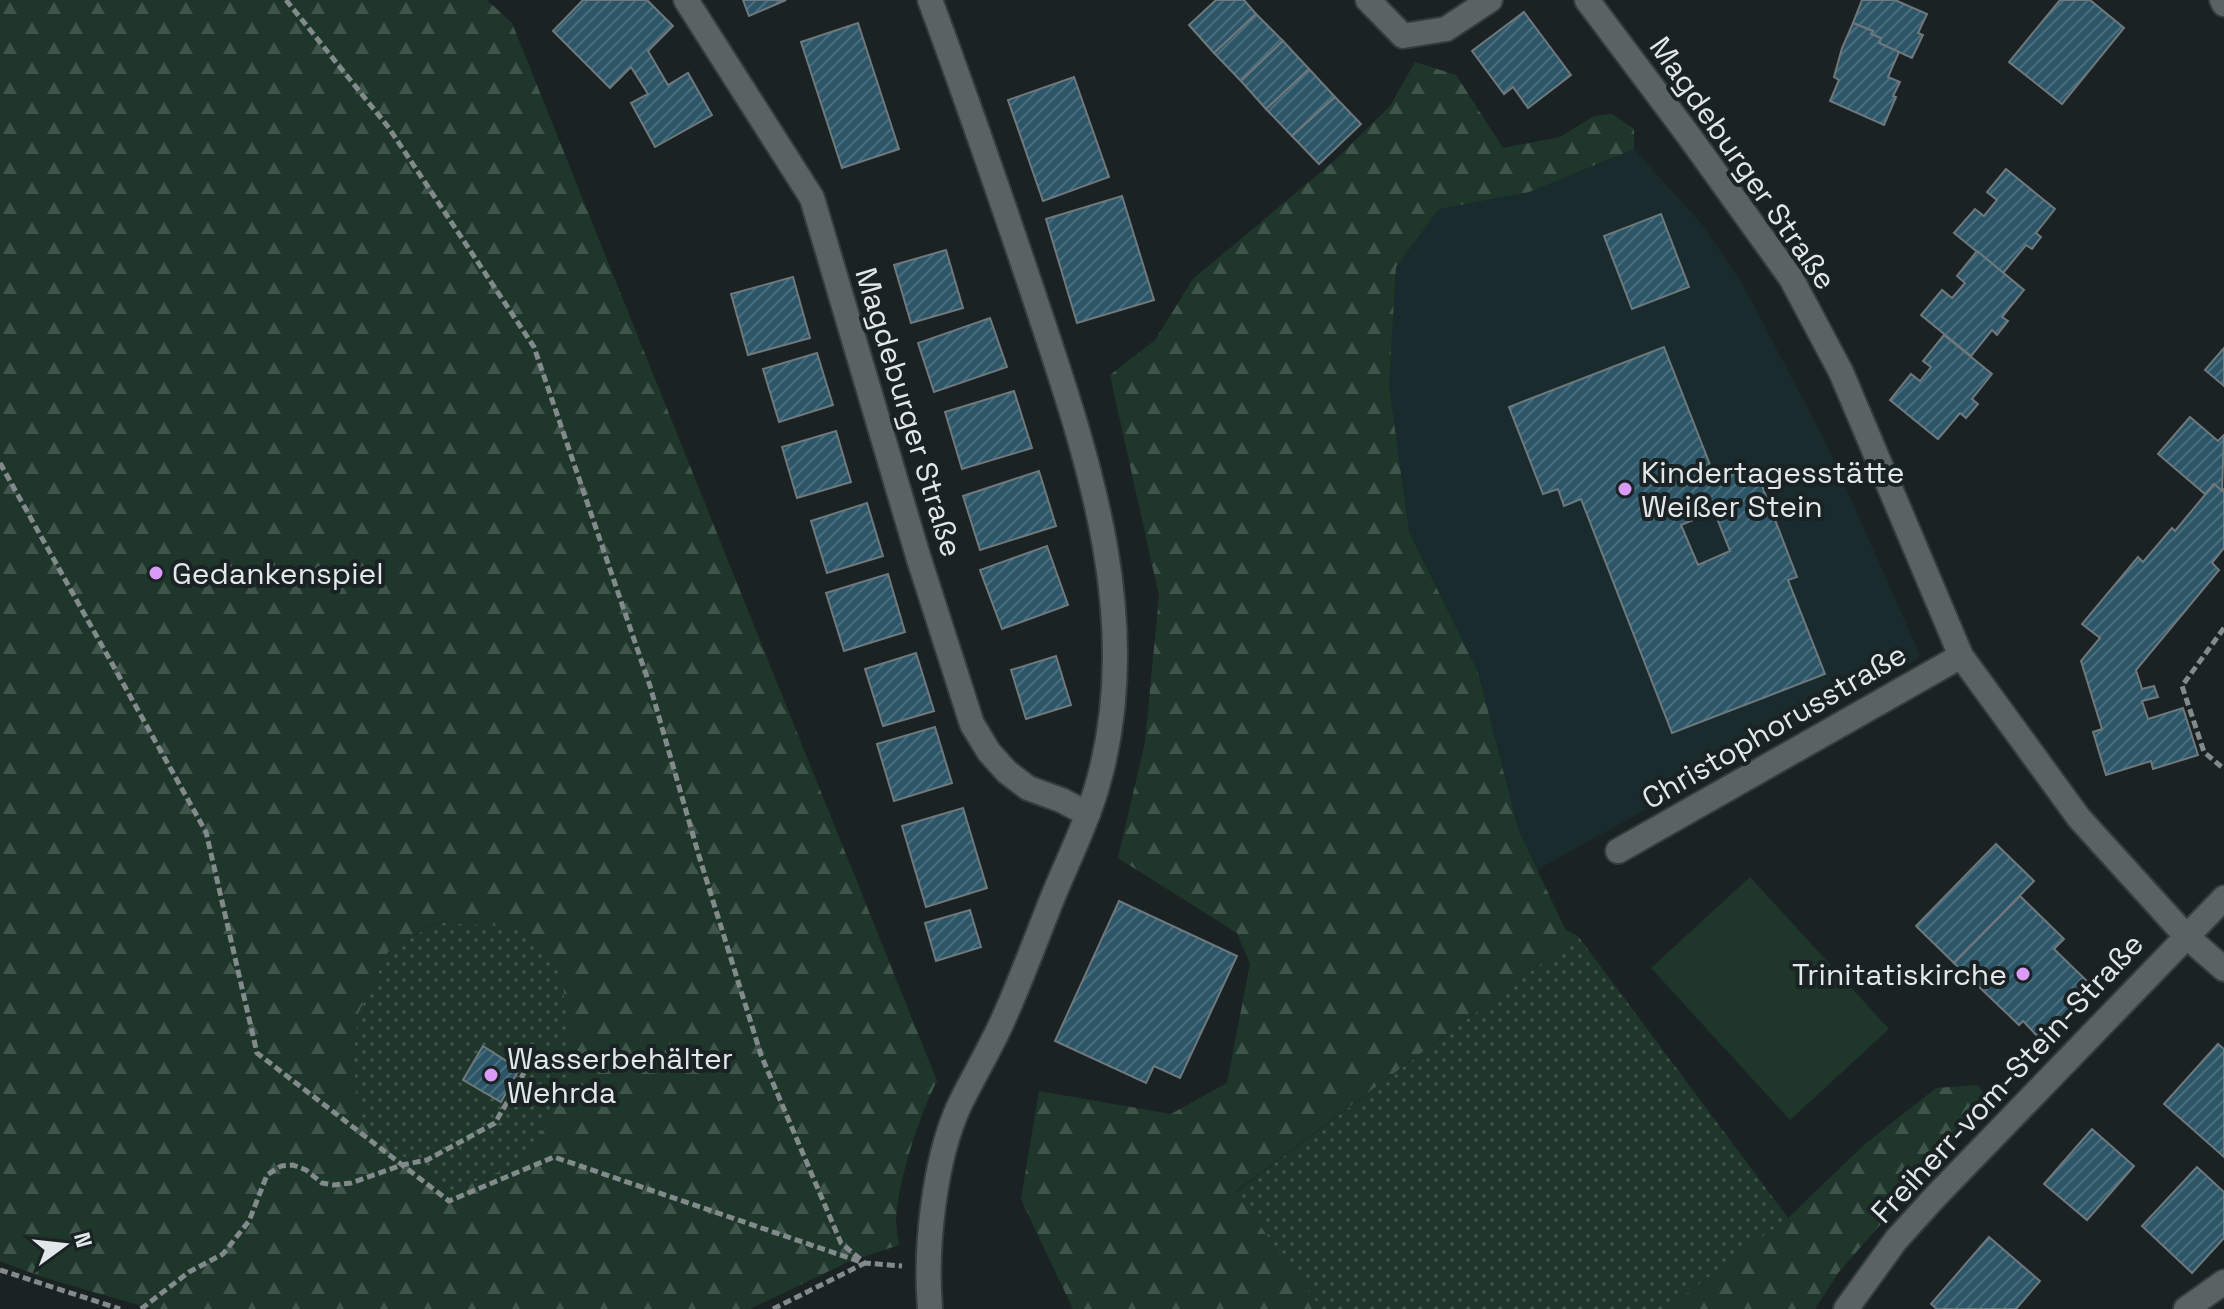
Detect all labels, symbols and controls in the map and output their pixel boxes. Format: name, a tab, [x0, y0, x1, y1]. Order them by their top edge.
street label: Magdeburger Straße	[1641, 29, 1845, 297]
street label: Magdeburger Straße	[846, 263, 972, 561]
place label: Kindertagesstätte Weißer Stein	[1641, 453, 1904, 526]
marker: Kindertagesstätte Weißer Stein	[1616, 480, 1634, 498]
place label: Gedankenspiel	[172, 554, 384, 593]
marker: Gedankenspiel	[147, 564, 165, 582]
street label: Christophorusstraße	[1635, 634, 1913, 818]
street label: Freiherr-vom-Stein-Straße	[1862, 925, 2152, 1231]
place label: Trinitatiskirche	[1792, 955, 2007, 994]
marker: Trinitatiskirche	[2014, 965, 2032, 983]
place label: Wasserbehälter Wehrda	[507, 1039, 733, 1112]
marker: Wasserbehälter Wehrda	[482, 1066, 500, 1084]
north arrow	[24, 1205, 104, 1285]
text: N	[68, 1229, 99, 1251]

